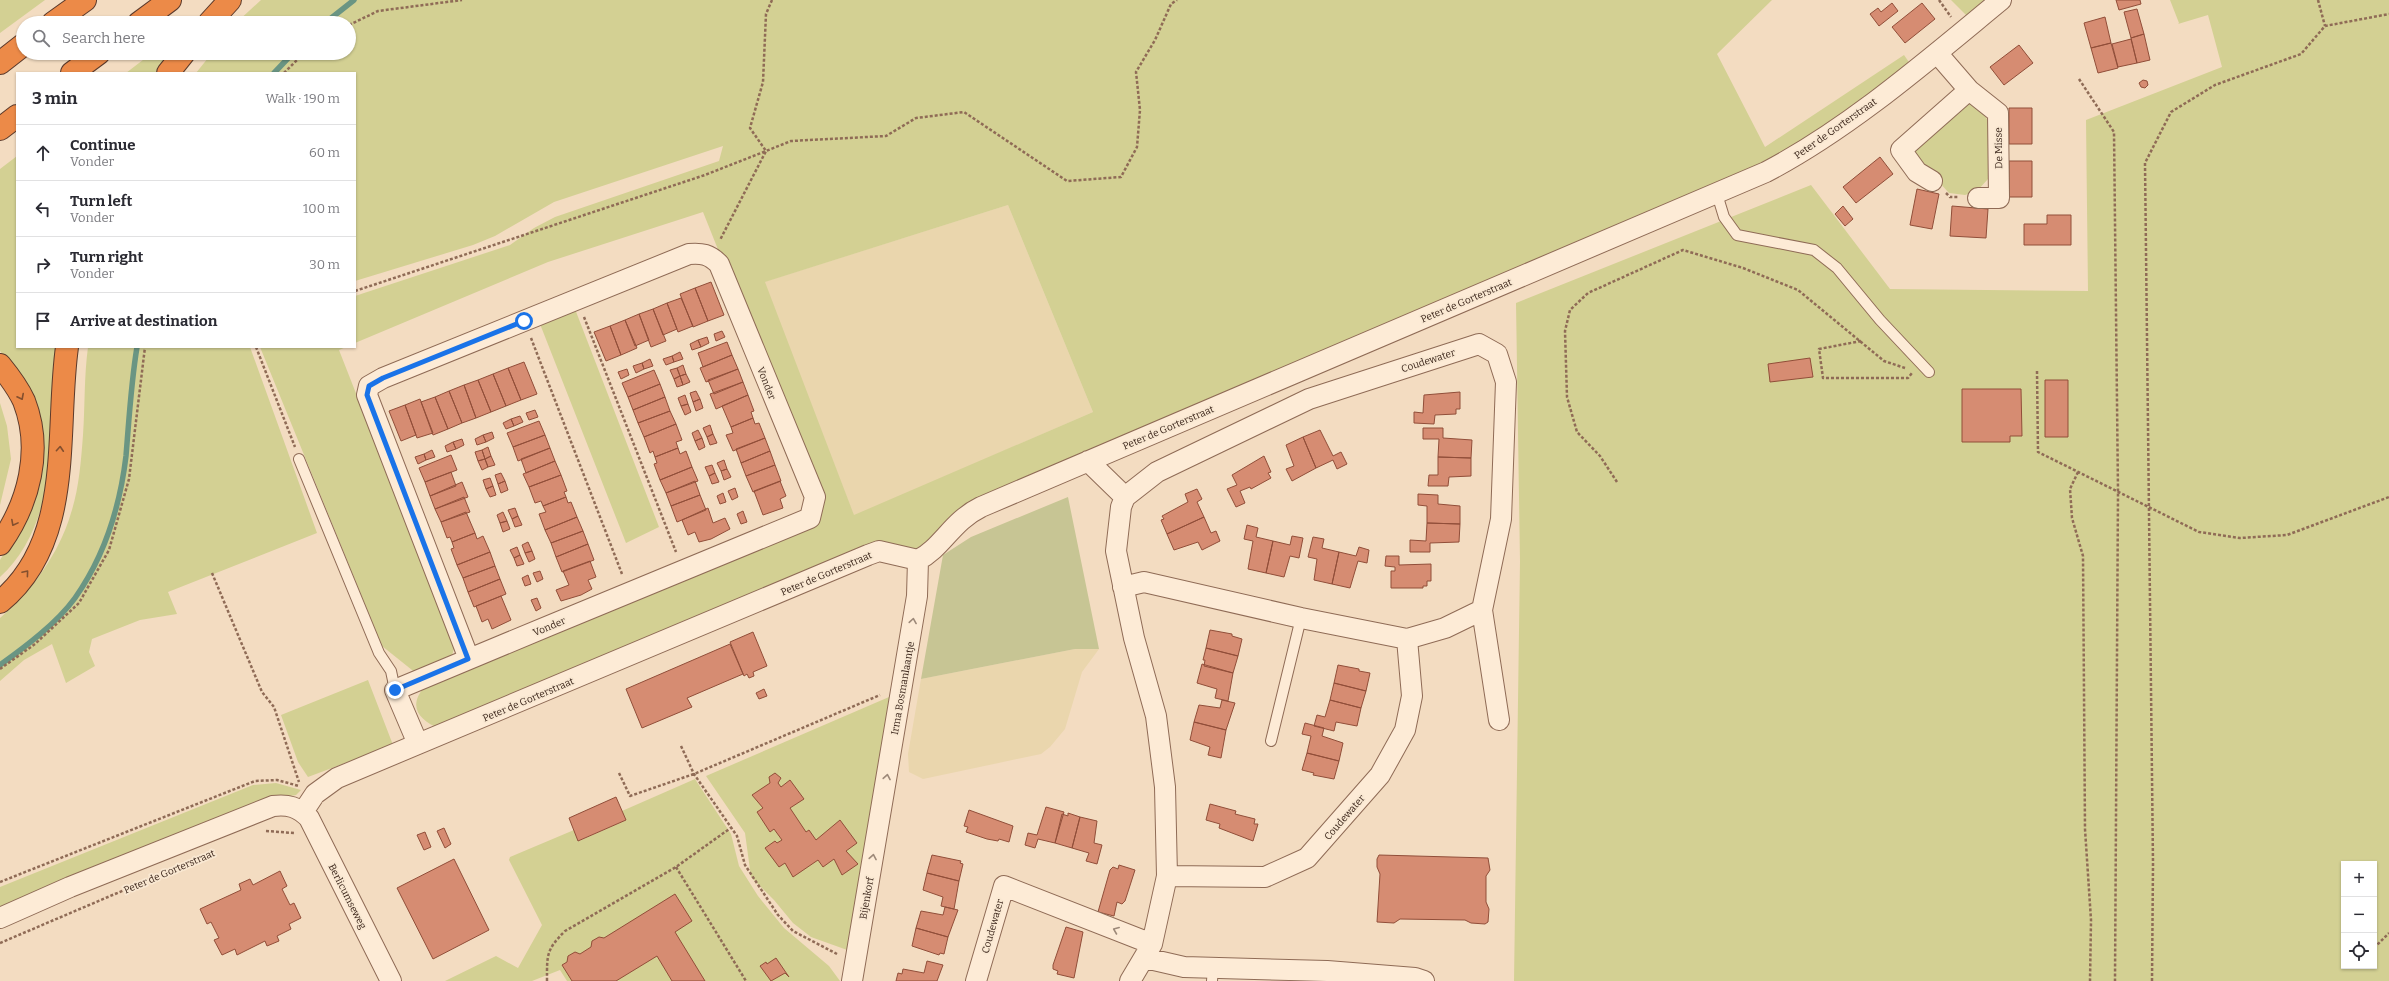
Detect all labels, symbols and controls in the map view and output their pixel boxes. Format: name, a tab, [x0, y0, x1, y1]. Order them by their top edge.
search box	[16, 16, 356, 60]
icon: search	[30, 27, 52, 49]
text: Search here	[62, 29, 145, 47]
text: 3 min	[32, 88, 77, 109]
text: Walk · 190 m	[265, 91, 340, 106]
street label: Peter de Gorterstraat	[1792, 96, 1879, 162]
street label: De Misse	[1993, 127, 2005, 169]
text: Continue	[70, 136, 136, 154]
icon: ahead	[32, 142, 54, 164]
text: 60 m	[309, 145, 340, 160]
text: Vonder	[70, 154, 114, 169]
text: Turn left	[70, 192, 132, 210]
icon: left	[32, 198, 54, 220]
text: 100 m	[303, 201, 340, 216]
text: Vonder	[70, 210, 114, 225]
text: Turn right	[70, 248, 143, 266]
icon: right	[32, 254, 54, 276]
text: 30 m	[309, 257, 340, 272]
text: Vonder	[70, 266, 114, 281]
street label: Peter de Gorterstraat	[1419, 276, 1514, 326]
icon: arrive	[32, 310, 54, 332]
text: Arrive at destination	[70, 312, 217, 330]
route start	[515, 312, 533, 330]
street label: Coudewater	[1400, 346, 1457, 375]
street label: Vonder	[754, 365, 778, 402]
one-way arrow	[16, 393, 24, 401]
street label: Peter de Gorterstraat	[1121, 403, 1216, 453]
one-way arrow	[55, 446, 64, 452]
one-way arrow	[11, 519, 19, 526]
street label: Peter de Gorterstraat	[779, 549, 874, 599]
one-way arrow	[22, 570, 29, 577]
street label: Vonder	[531, 615, 568, 639]
one-way arrow	[908, 618, 917, 624]
street label: Irma Bosmanlaantje	[889, 640, 917, 736]
street label: Peter de Gorterstraat	[481, 675, 576, 725]
route end	[386, 681, 404, 699]
one-way arrow	[882, 774, 891, 780]
street label: Coudewater	[1322, 792, 1368, 843]
street label: Peter de Gorterstraat	[122, 847, 217, 897]
one-way arrow	[869, 853, 877, 860]
map controls	[2341, 861, 2377, 969]
button: +	[2341, 861, 2377, 897]
street label: Berlicumseweg	[326, 862, 369, 931]
street label: Bijenkorf	[857, 875, 877, 920]
street label: Coudewater	[979, 897, 1007, 955]
button: −	[2341, 897, 2377, 933]
one-way arrow	[1113, 926, 1120, 934]
button: locate	[2341, 933, 2377, 969]

